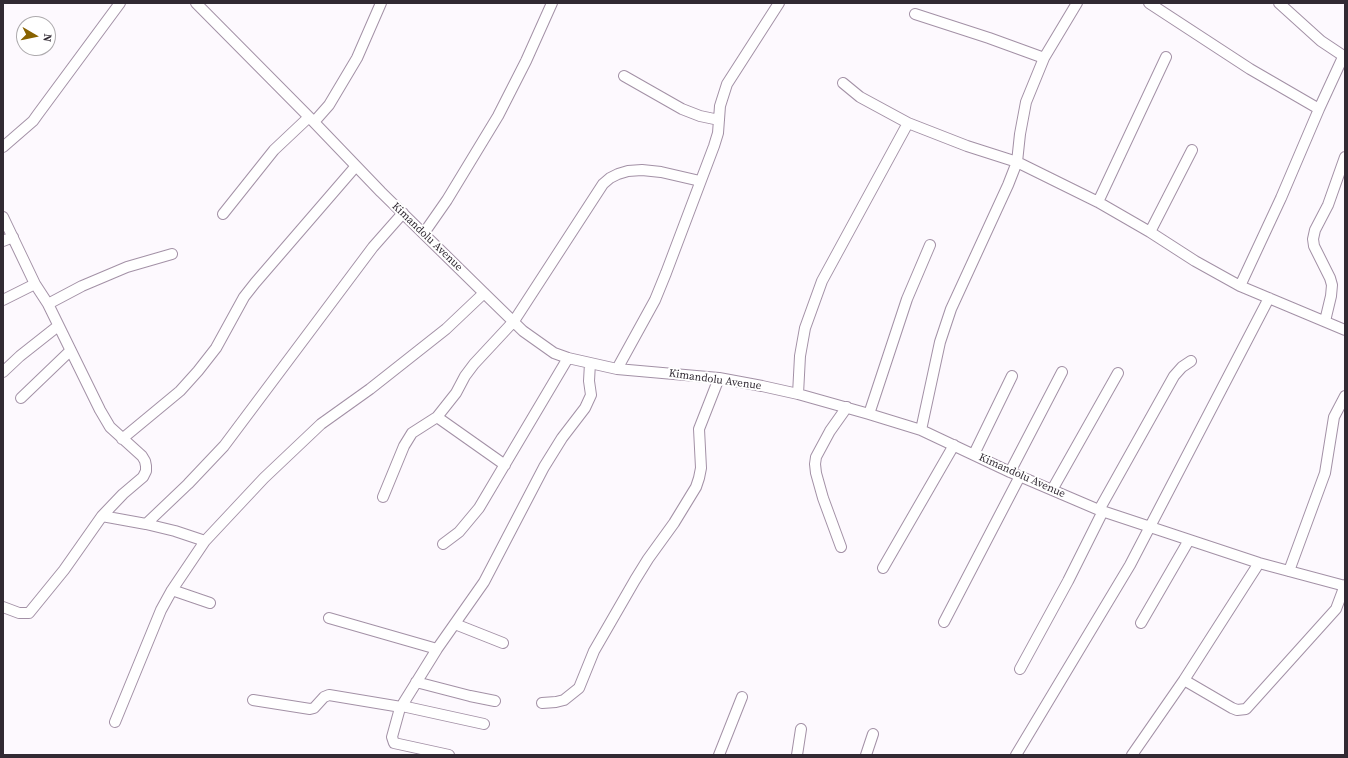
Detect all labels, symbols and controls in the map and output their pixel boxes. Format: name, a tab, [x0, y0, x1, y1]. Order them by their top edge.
north arrow	[16, 16, 56, 56]
text: N	[39, 33, 55, 43]
street label: Kimandolu Avenue	[389, 200, 465, 274]
street label: Kimandolu Avenue	[668, 367, 762, 393]
street label: Kimandolu Avenue	[977, 451, 1067, 501]

